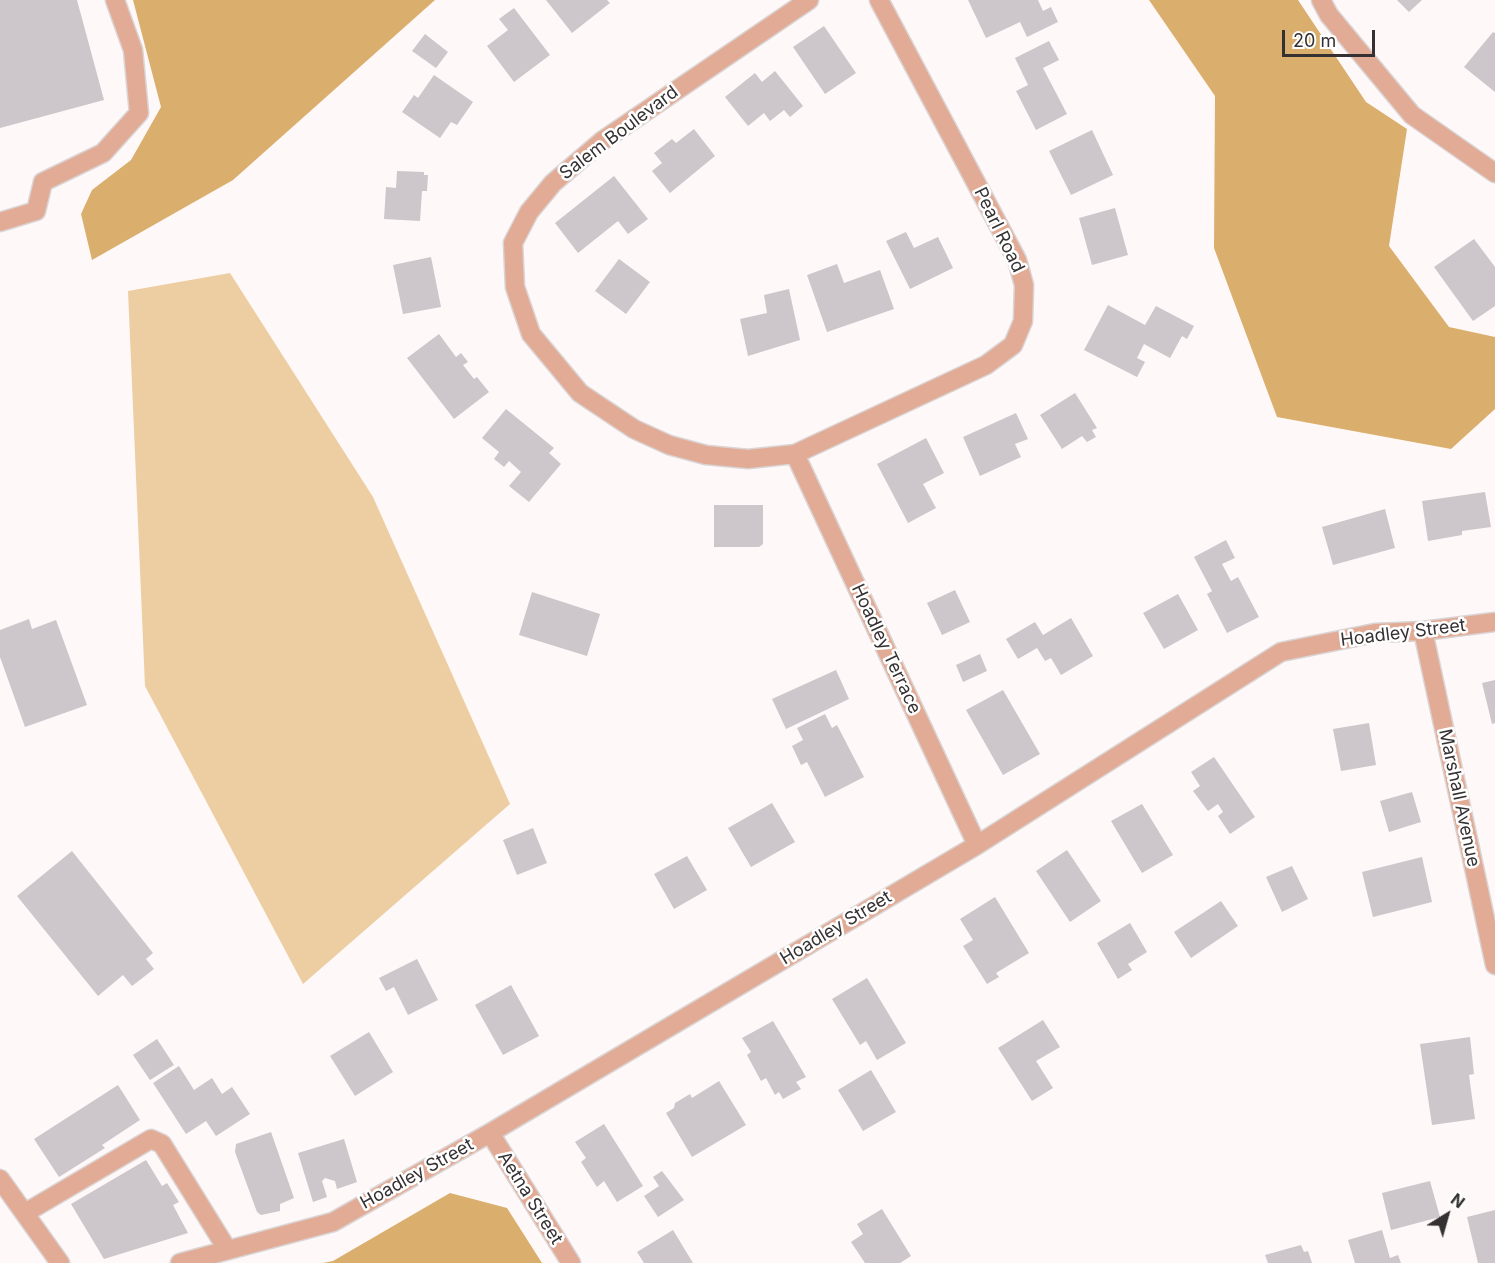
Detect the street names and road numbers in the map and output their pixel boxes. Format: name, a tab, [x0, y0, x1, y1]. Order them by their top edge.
street label: Salem Boulevard	[556, 81, 682, 185]
street label: Pearl Road	[969, 184, 1029, 276]
street label: Hoadley Terrace	[847, 581, 925, 717]
street label: Hoadley Street	[1339, 615, 1467, 651]
street label: Marshall Avenue	[1434, 727, 1484, 869]
street label: Hoadley Street	[776, 886, 896, 970]
street label: Hoadley Street	[357, 1134, 477, 1214]
street label: Aetna Street	[493, 1148, 567, 1248]

